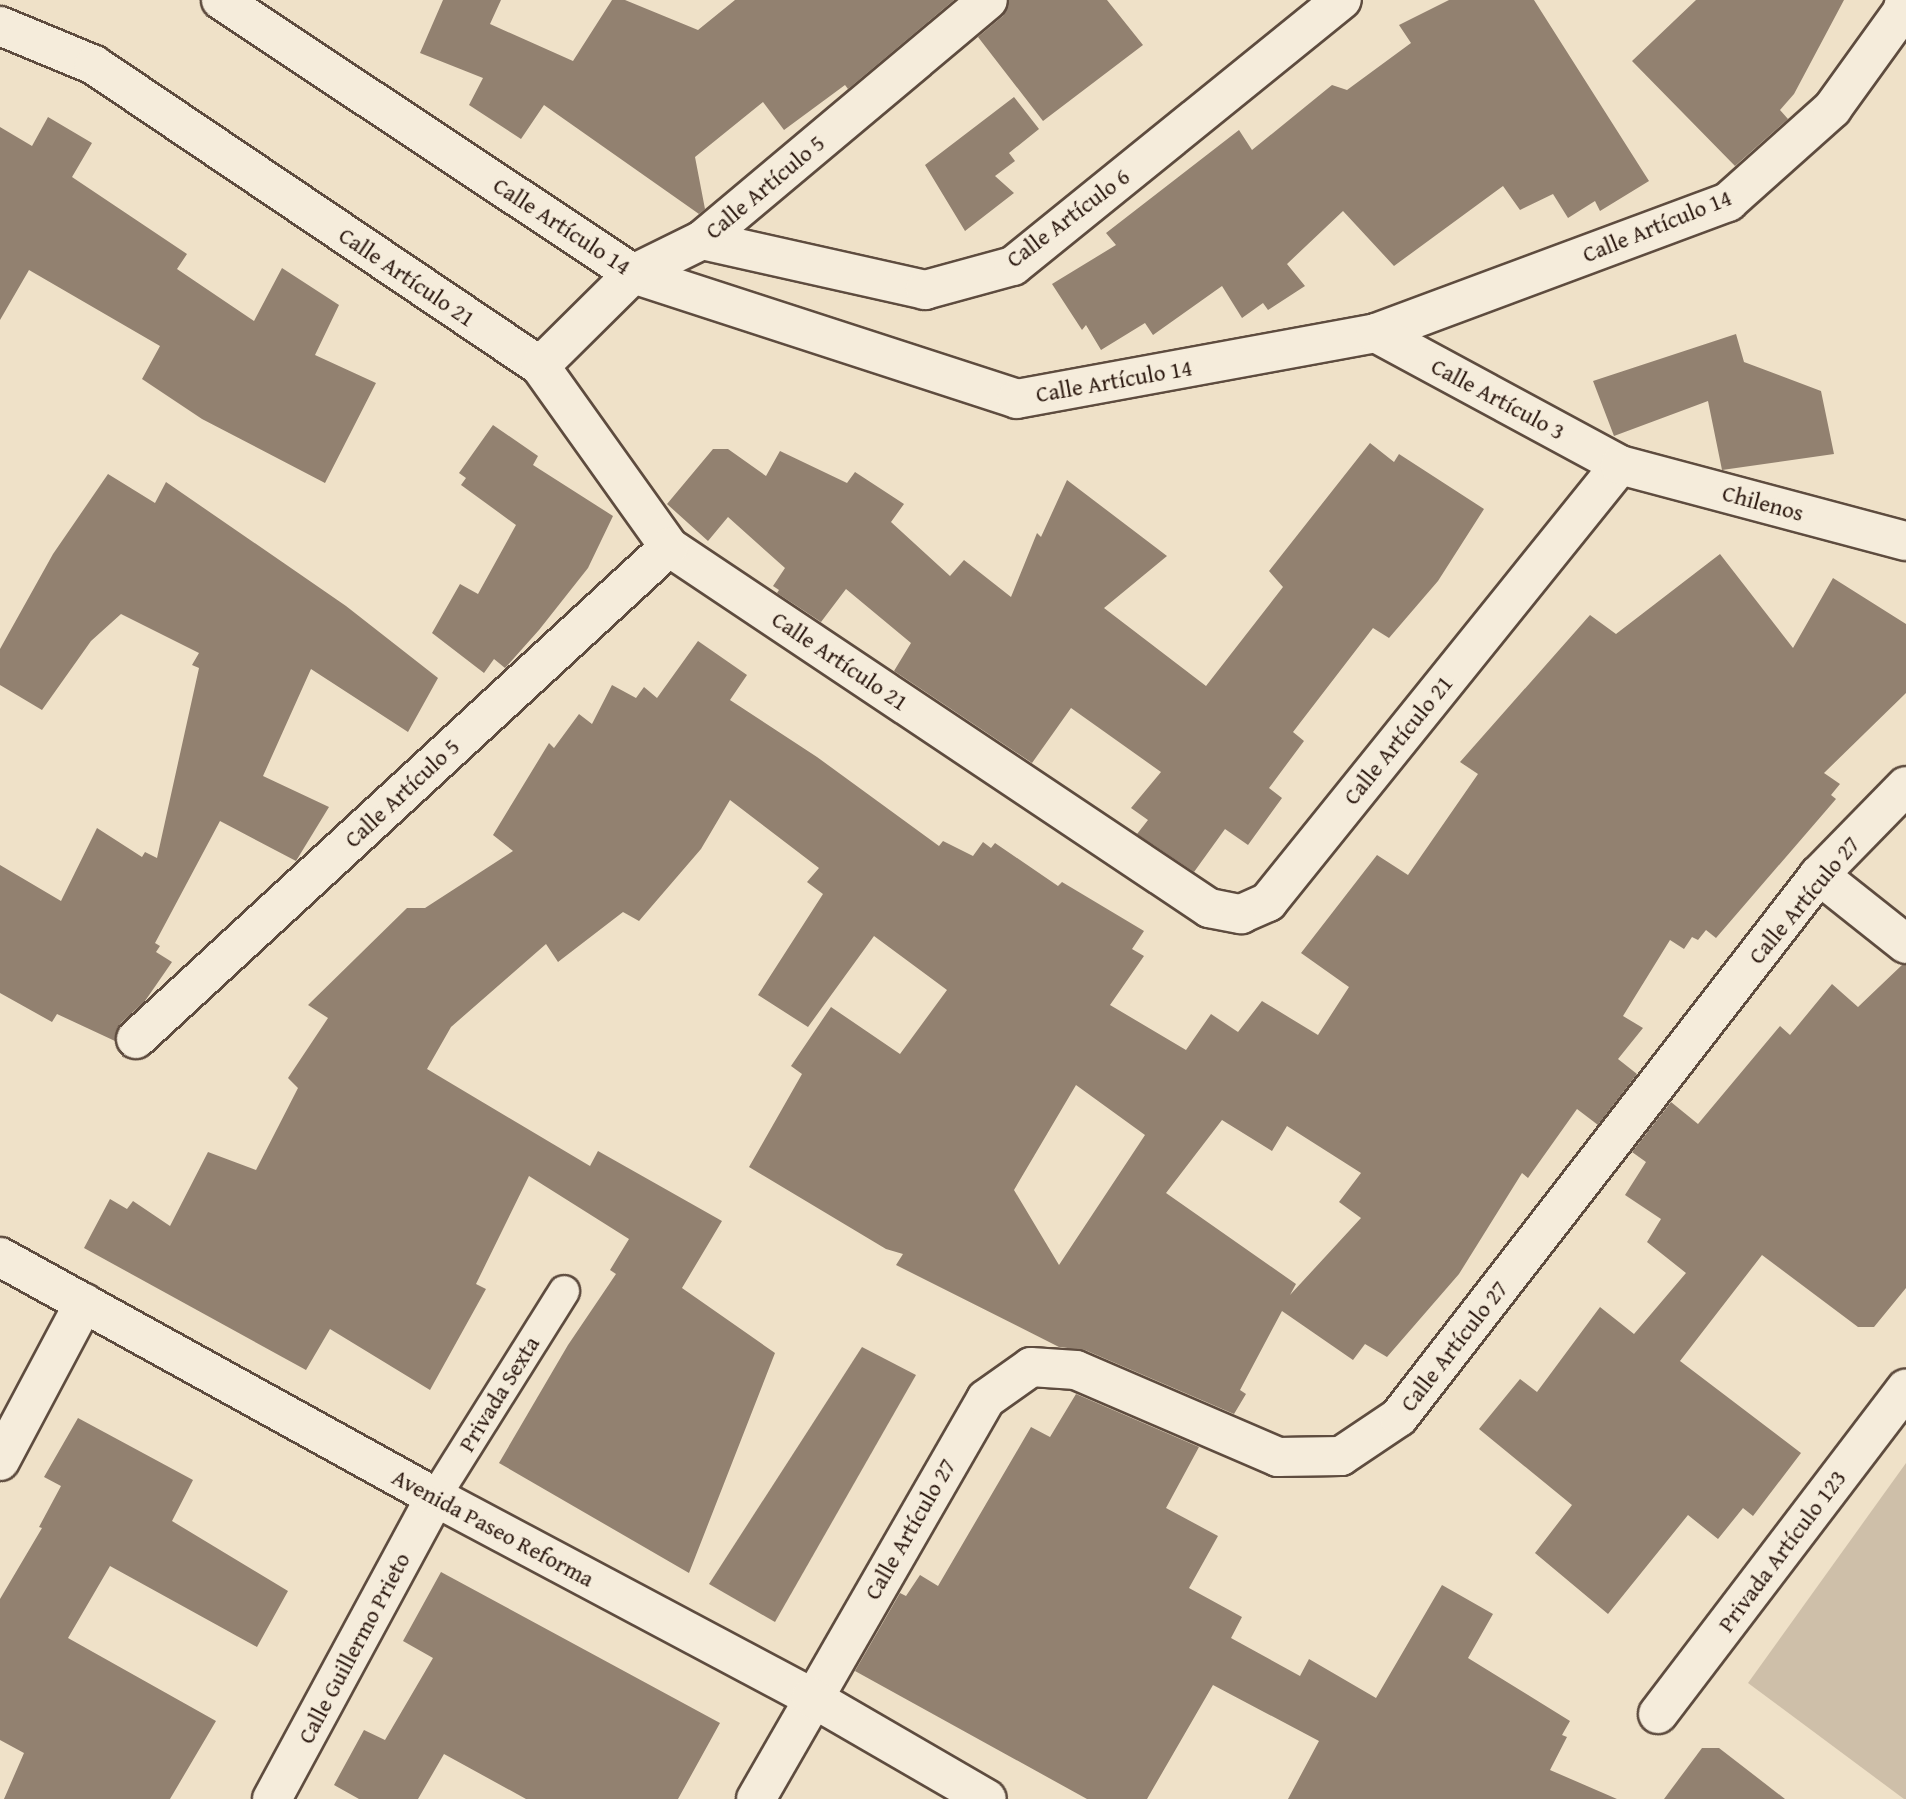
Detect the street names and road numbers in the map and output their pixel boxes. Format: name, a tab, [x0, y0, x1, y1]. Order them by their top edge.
street label: Calle Artículo 5	[700, 129, 830, 245]
street label: Calle Artículo 6	[1001, 163, 1135, 273]
street label: Calle Artículo 14	[488, 171, 636, 281]
street label: Calle Artículo 14	[1578, 184, 1736, 268]
street label: Calle Artículo 21	[334, 221, 480, 333]
street label: Calle Artículo 3	[1427, 352, 1569, 446]
street label: Calle Artículo 14	[1034, 354, 1194, 408]
street label: Chilenos	[1719, 479, 1807, 527]
street label: Calle Artículo 21	[767, 605, 913, 717]
street label: Calle Artículo 21	[1337, 670, 1459, 810]
street label: Calle Artículo 5	[339, 733, 465, 853]
street label: Calle Artículo 27	[1743, 831, 1865, 969]
street label: Calle Artículo 27	[1394, 1275, 1514, 1417]
street label: Privada Sexta	[453, 1331, 545, 1457]
street label: Calle Artículo 27	[859, 1454, 961, 1604]
street label: Avenida Paseo Reforma	[387, 1463, 599, 1593]
street label: Privada Artículo 123	[1712, 1465, 1852, 1637]
street label: Calle Guillermo Prieto	[292, 1548, 416, 1748]

